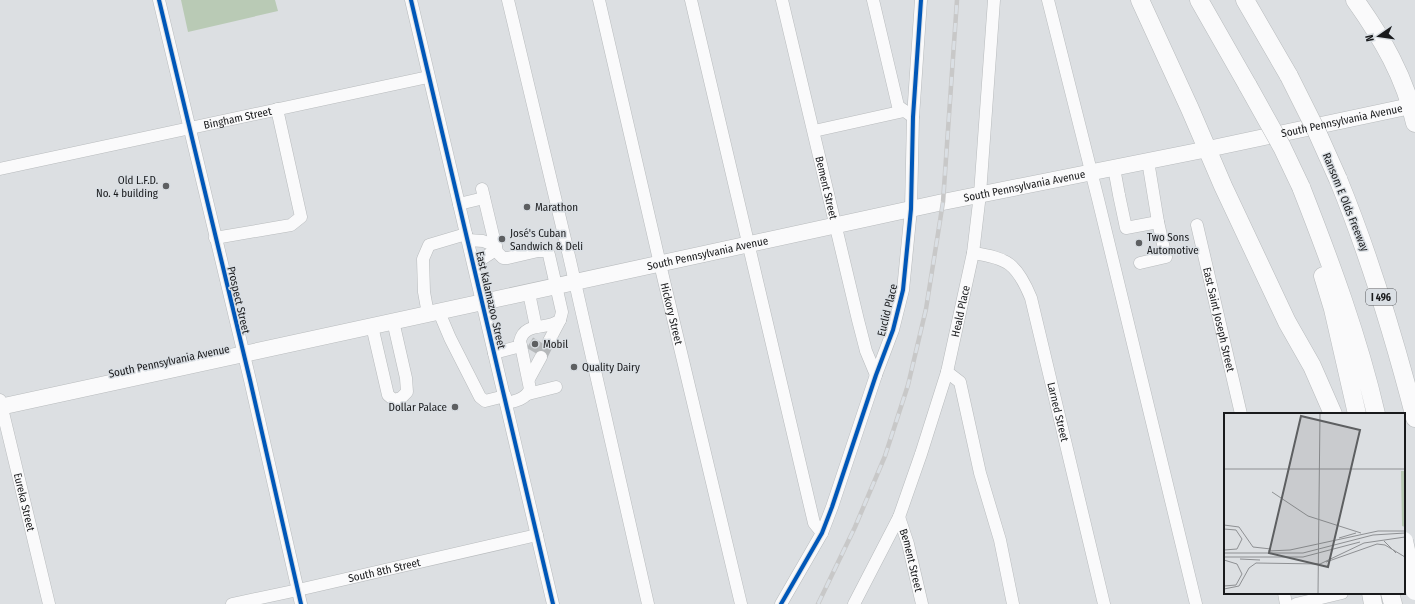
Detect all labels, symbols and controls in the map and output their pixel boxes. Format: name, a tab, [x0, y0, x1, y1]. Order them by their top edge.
north arrow	[1359, 16, 1399, 56]
text: N	[1363, 33, 1377, 43]
street label: South Pennsylvania Avenue	[1280, 102, 1404, 140]
street label: Bingham Street	[203, 105, 273, 132]
street label: Ransom E Olds Freeway	[1320, 151, 1371, 254]
street label: Bement Street	[812, 155, 840, 221]
street label: South Pennsylvania Avenue	[963, 168, 1086, 205]
place label: Old L.F.D. No. 4 building	[96, 174, 159, 200]
marker: Old L.F.D. No. 4 building	[161, 181, 171, 191]
place label: Marathon	[535, 201, 578, 214]
marker: Marathon	[522, 202, 532, 212]
place label: José's Cuban Sandwich & Deli	[510, 227, 583, 253]
place label: Two Sons Automotive	[1147, 231, 1199, 257]
marker: José's Cuban Sandwich & Deli	[497, 234, 507, 244]
street label: South Pennsylvania Avenue	[646, 234, 769, 273]
marker: Two Sons Automotive	[1134, 238, 1144, 248]
street label: East Kalamazoo Street	[473, 250, 508, 351]
street label: Prospect Street	[224, 265, 253, 335]
street label: East Saint Joseph Street	[1200, 266, 1237, 374]
street label: Hickory Street	[658, 281, 685, 347]
street label: Euclid Place	[875, 283, 900, 338]
street label: Heald Place	[949, 284, 973, 338]
road number: I 496	[1366, 289, 1396, 305]
place label: Mobil	[543, 338, 568, 351]
marker: Mobil	[530, 339, 540, 349]
street label: South Pennsylvania Avenue	[107, 342, 231, 381]
place label: Quality Dairy	[582, 361, 640, 374]
marker: Quality Dairy	[569, 362, 579, 372]
street label: Larned Street	[1044, 381, 1071, 443]
place label: Dollar Palace	[389, 401, 447, 414]
marker: Dollar Palace	[450, 402, 460, 412]
inset map	[1224, 413, 1405, 594]
street label: Eureka Street	[11, 472, 37, 533]
street label: Bement Street	[896, 527, 925, 593]
street label: South 8th Street	[347, 556, 422, 585]

